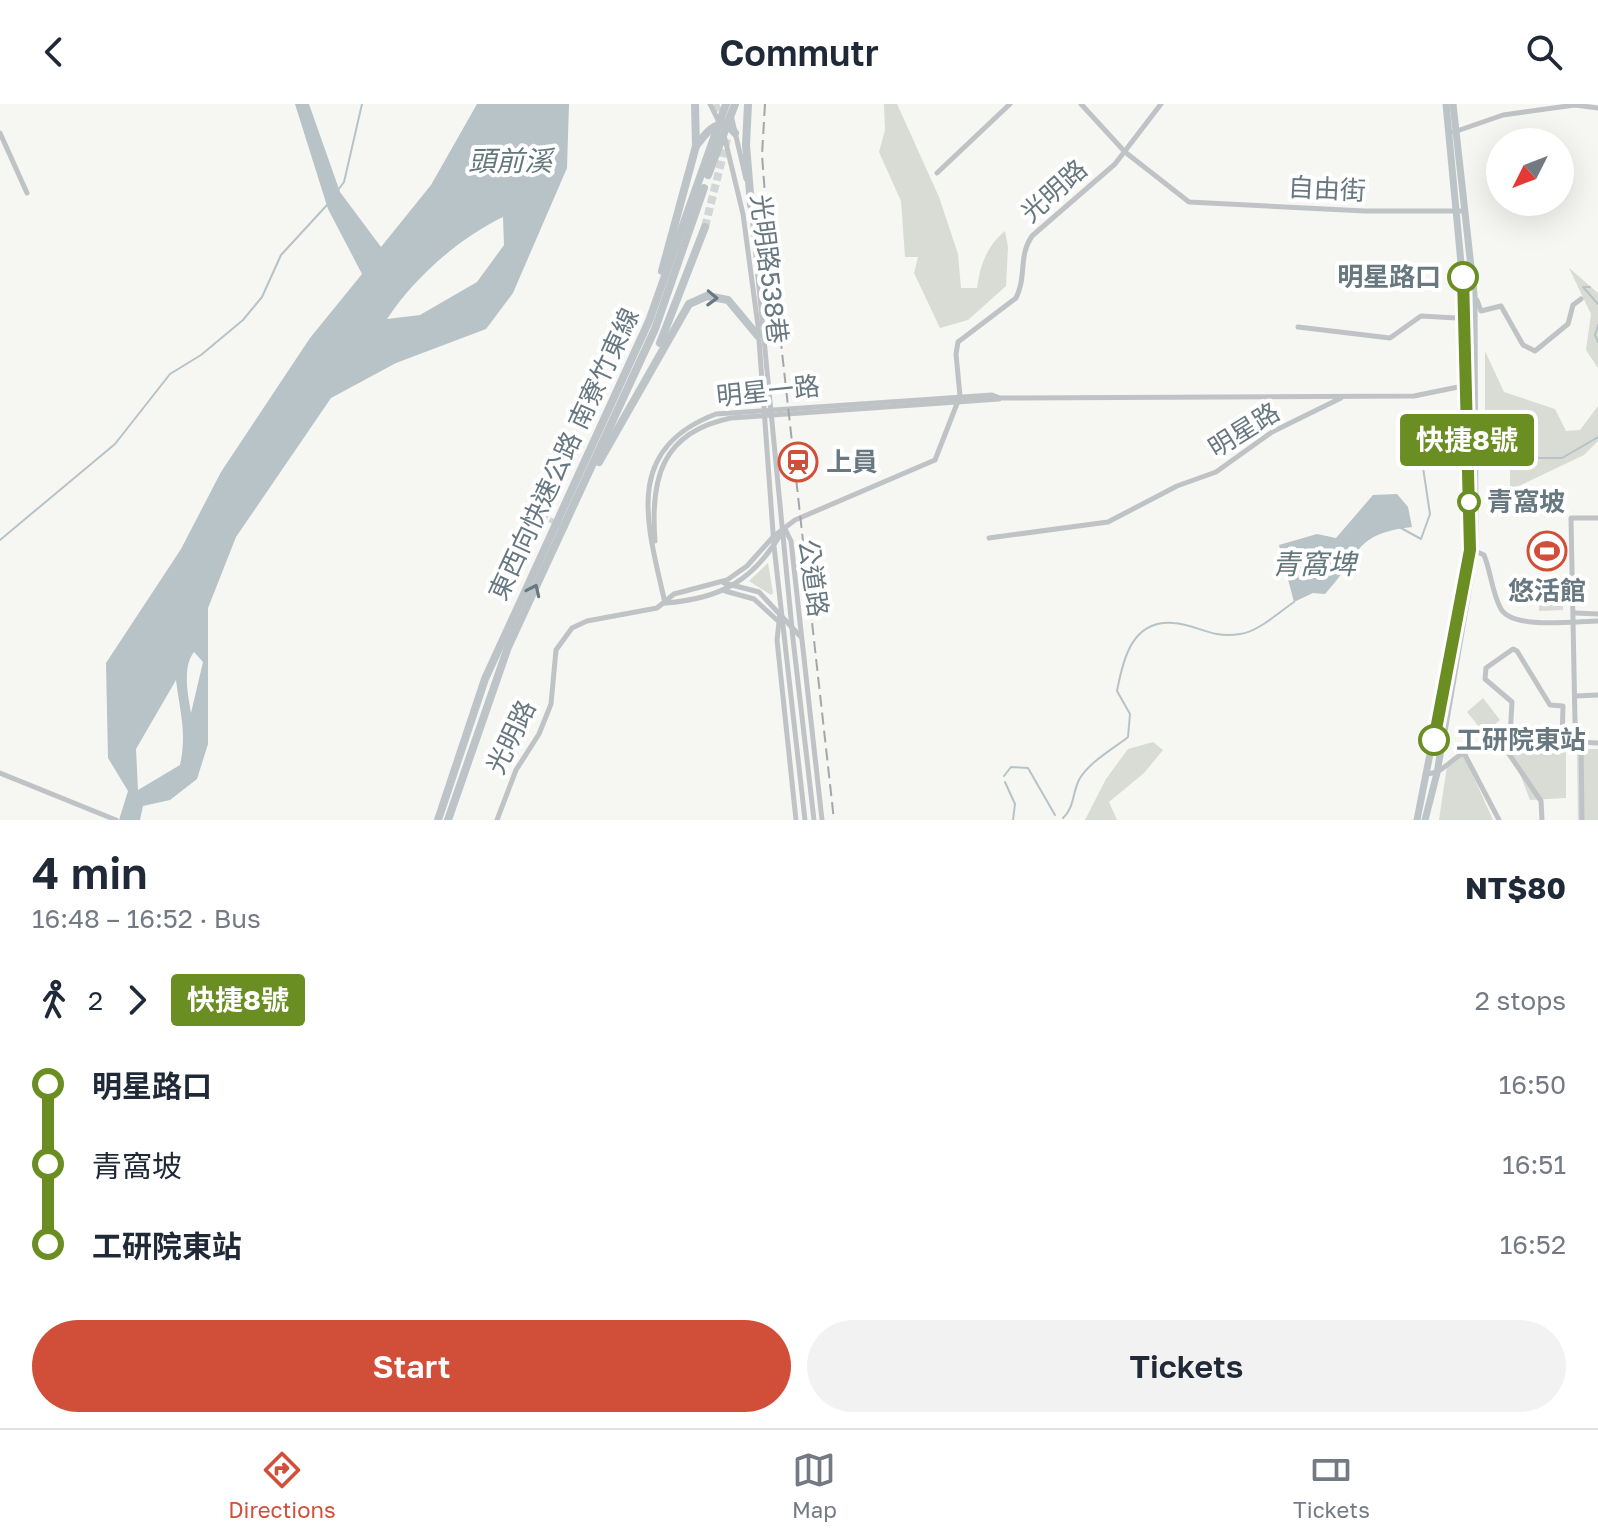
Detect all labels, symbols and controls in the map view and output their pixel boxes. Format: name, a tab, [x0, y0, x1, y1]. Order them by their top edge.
icon: back	[32, 30, 76, 74]
icon: search	[1522, 30, 1566, 74]
text: Commutr	[719, 31, 879, 74]
north arrow	[1486, 128, 1574, 216]
map controls	[1486, 128, 1574, 216]
water label: 頭前溪	[468, 144, 556, 177]
street label: 光明路	[1014, 153, 1093, 228]
street label: 自由街	[1287, 171, 1367, 206]
street label: 光明路538巷	[745, 193, 794, 345]
place label: 明星路口	[1337, 261, 1441, 292]
marker: 明星路口	[1448, 262, 1478, 292]
one-way arrow	[706, 290, 718, 307]
street label: 東西向快速公路 南寮竹東線	[482, 303, 645, 605]
street label: 明星一路	[715, 370, 821, 411]
street label: 明星路	[1202, 396, 1285, 463]
line badge: 快捷8號	[1411, 414, 1523, 466]
text: 快捷8號	[1416, 423, 1518, 456]
station icon: 上員	[777, 441, 819, 483]
place label: 上員	[826, 446, 878, 477]
place label: 青窩坡	[1487, 486, 1565, 517]
marker: 青窩坡	[1458, 491, 1480, 513]
sports icon: 悠活館	[1526, 530, 1568, 572]
street label: 公道路	[793, 537, 834, 619]
water label: 青窩埤	[1272, 547, 1359, 580]
place label: 悠活館	[1508, 575, 1586, 606]
one-way arrow	[524, 584, 540, 598]
street label: 光明路	[480, 695, 542, 779]
place label: 工研院東站	[1456, 724, 1586, 755]
marker: 工研院東站	[1419, 725, 1449, 755]
text: 4 min	[32, 846, 148, 899]
text: NT$80	[1465, 870, 1566, 906]
text: 16:48 – 16:52 · Bus	[32, 903, 261, 934]
icon: walk	[32, 978, 76, 1022]
icon: forward	[115, 978, 159, 1022]
text: 快捷8號	[187, 983, 289, 1016]
text: 2	[88, 985, 103, 1016]
text: 2 stops	[1475, 985, 1566, 1016]
text: 明星路口	[92, 1068, 212, 1104]
text: 16:50	[1499, 1069, 1566, 1100]
text: 青窩坡	[92, 1148, 182, 1184]
text: 16:51	[1502, 1149, 1566, 1180]
text: 工研院東站	[92, 1228, 242, 1264]
text: 16:52	[1500, 1229, 1566, 1260]
button: Start	[32, 1320, 791, 1412]
button: Tickets	[807, 1320, 1566, 1412]
tab: Directions	[228, 1448, 336, 1523]
tab: Map	[792, 1448, 837, 1523]
tab: Tickets	[1293, 1448, 1370, 1523]

